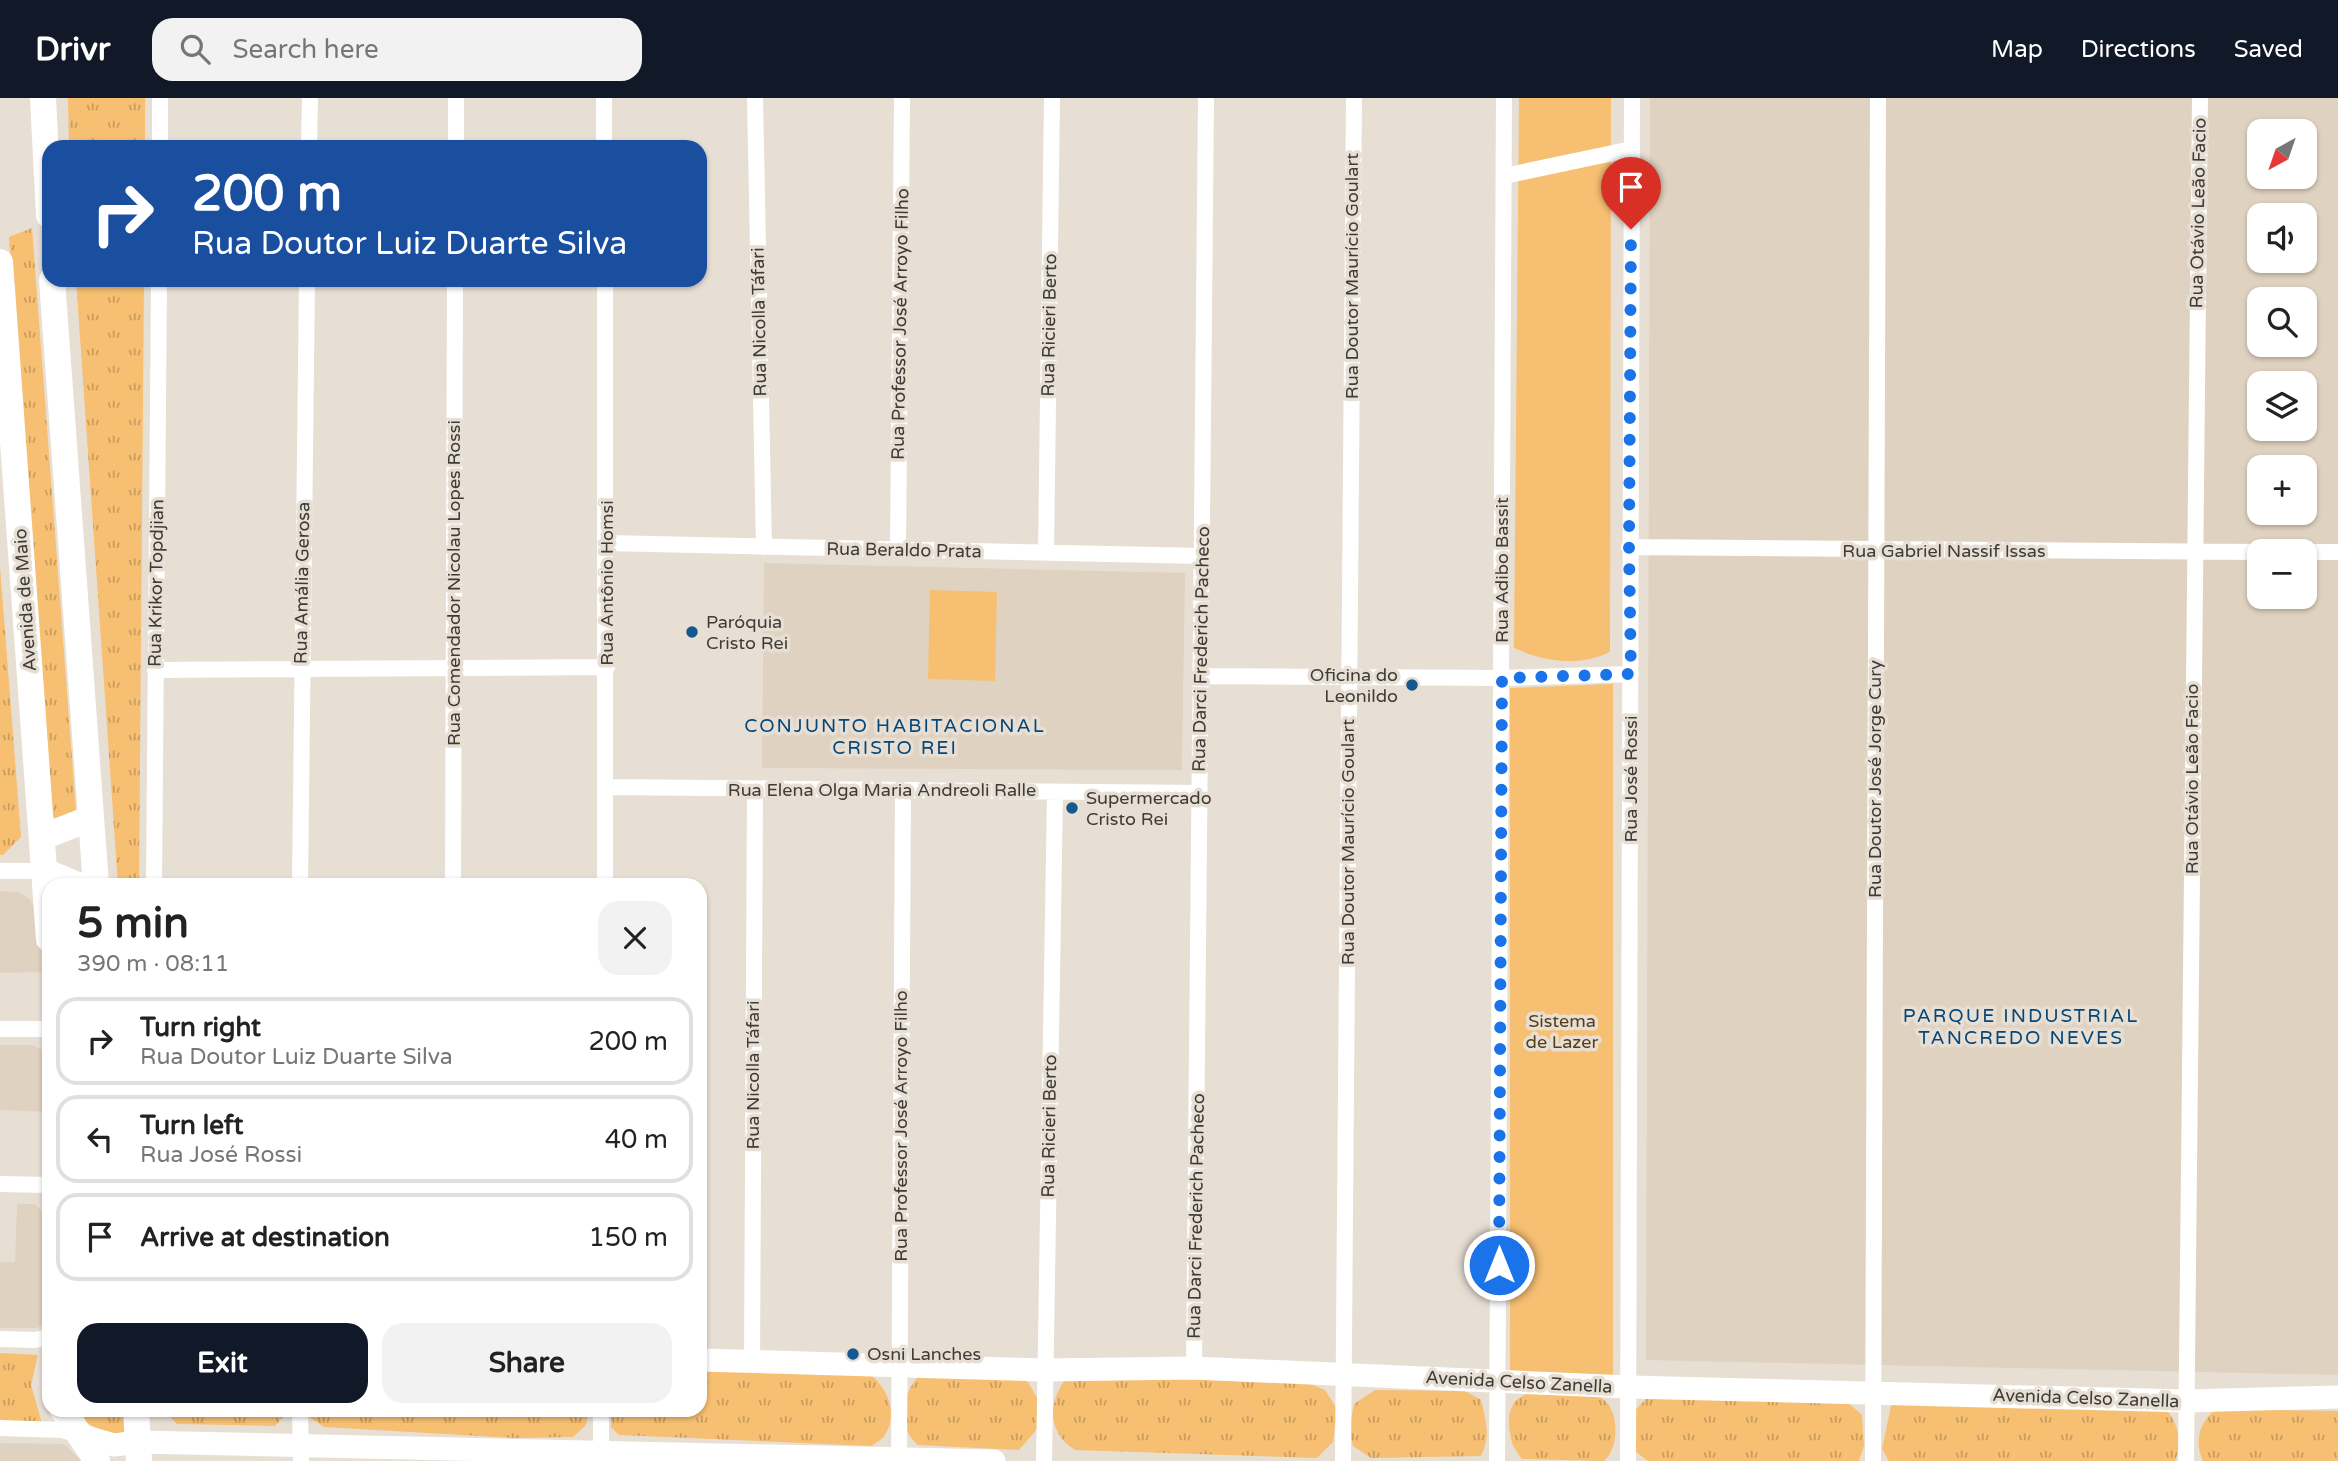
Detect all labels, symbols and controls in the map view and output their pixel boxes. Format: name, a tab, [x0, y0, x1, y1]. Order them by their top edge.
search box	[152, 18, 642, 81]
text: Drivr	[35, 30, 110, 69]
icon: search	[176, 30, 214, 68]
text: Search here	[232, 34, 379, 65]
text: Map	[1991, 35, 2043, 64]
text: Directions	[2081, 35, 2196, 64]
text: Saved	[2234, 35, 2303, 64]
street label: Rua Otávio Leão Facio	[2185, 117, 2211, 309]
north arrow	[2247, 119, 2317, 189]
map controls	[2247, 119, 2317, 609]
street label: Rua Doutor Maurício Goulart	[1341, 153, 1363, 399]
pin	[1601, 157, 1661, 229]
text: 200 m	[192, 165, 342, 224]
icon: right	[77, 168, 168, 259]
icon: arrive	[1612, 168, 1650, 206]
street label: Rua Professor José Arroyo Filho	[887, 188, 913, 460]
button: sound	[2247, 203, 2317, 273]
text: Rua Doutor Luiz Duarte Silva	[192, 225, 627, 263]
street label: Rua Nicolla Táfari	[747, 247, 771, 397]
street label: Rua Ricieri Berto	[1037, 253, 1061, 397]
button: search	[2247, 287, 2317, 357]
button: layers	[2247, 371, 2317, 441]
street label: Rua Comendador Nicolau Lopes Rossi	[443, 420, 465, 746]
button: +	[2247, 455, 2317, 525]
street label: Rua Adibo Bassit	[1491, 497, 1513, 643]
street label: Rua Krikor Topdjian	[144, 499, 168, 667]
street label: Rua Antônio Homsi	[596, 500, 618, 666]
street label: Rua Amália Gerosa	[290, 502, 314, 664]
street label: Rua Darci Frederich Pacheco	[1188, 526, 1214, 772]
street label: Avenida de Maio	[9, 528, 41, 672]
street label: Rua Beraldo Prata	[826, 538, 982, 562]
button: −	[2247, 539, 2317, 609]
street label: Rua Gabriel Nassif Issas	[1842, 540, 2046, 562]
place label: Paróquia Cristo Rei	[706, 611, 788, 654]
marker: Paróquia Cristo Rei	[684, 624, 700, 640]
street label: Rua Doutor José Jorge Cury	[1864, 660, 1886, 898]
place label: Oficina do Leonildo	[1310, 664, 1398, 707]
marker: Oficina do Leonildo	[1404, 677, 1420, 693]
street label: Rua Otávio Leão Facio	[2181, 684, 2203, 874]
district label: CONJUNTO HABITACIONAL CRISTO REI	[744, 715, 1046, 759]
street label: Rua José Rossi	[1620, 716, 1642, 842]
street label: Rua Doutor Maurício Goulart	[1337, 719, 1359, 965]
street label: Rua Elena Olga Maria Andreoli Ralle	[728, 779, 1036, 801]
place label: Supermercado Cristo Rei	[1086, 787, 1212, 830]
marker: Supermercado Cristo Rei	[1064, 800, 1080, 816]
text: 5 min	[77, 898, 189, 949]
button: close	[598, 901, 672, 975]
text: 390 m · 08:11	[77, 950, 229, 978]
street label: Rua Professor José Arroyo Filho	[890, 990, 912, 1262]
street label: Rua Nicolla Táfari	[742, 1000, 764, 1150]
district label: PARQUE INDUSTRIAL TANCREDO NEVES	[1903, 1005, 2139, 1049]
park label: Sistema de Lazer	[1526, 1010, 1598, 1053]
text: Turn right	[140, 1012, 261, 1043]
icon: right	[81, 1022, 119, 1060]
text: 200 m	[588, 1026, 668, 1057]
text: Rua Doutor Luiz Duarte Silva	[140, 1043, 453, 1071]
street label: Rua Ricieri Berto	[1037, 1054, 1061, 1198]
street label: Rua Darci Frederich Pacheco	[1183, 1093, 1209, 1339]
text: Turn left	[140, 1110, 243, 1141]
icon: left	[81, 1120, 119, 1158]
text: 40 m	[605, 1124, 668, 1155]
text: Rua José Rossi	[140, 1141, 302, 1169]
icon: arrive	[81, 1218, 119, 1256]
text: Arrive at destination	[140, 1222, 390, 1253]
text: 150 m	[588, 1222, 668, 1253]
position arrow	[1462, 1228, 1536, 1302]
button: Exit	[77, 1323, 368, 1403]
button: Share	[382, 1323, 672, 1403]
place label: Osni Lanches	[867, 1343, 981, 1365]
marker: Osni Lanches	[845, 1346, 861, 1362]
street label: Avenida Celso Zanella	[1425, 1366, 1613, 1398]
street label: Avenida Celso Zanella	[1992, 1384, 2180, 1412]

